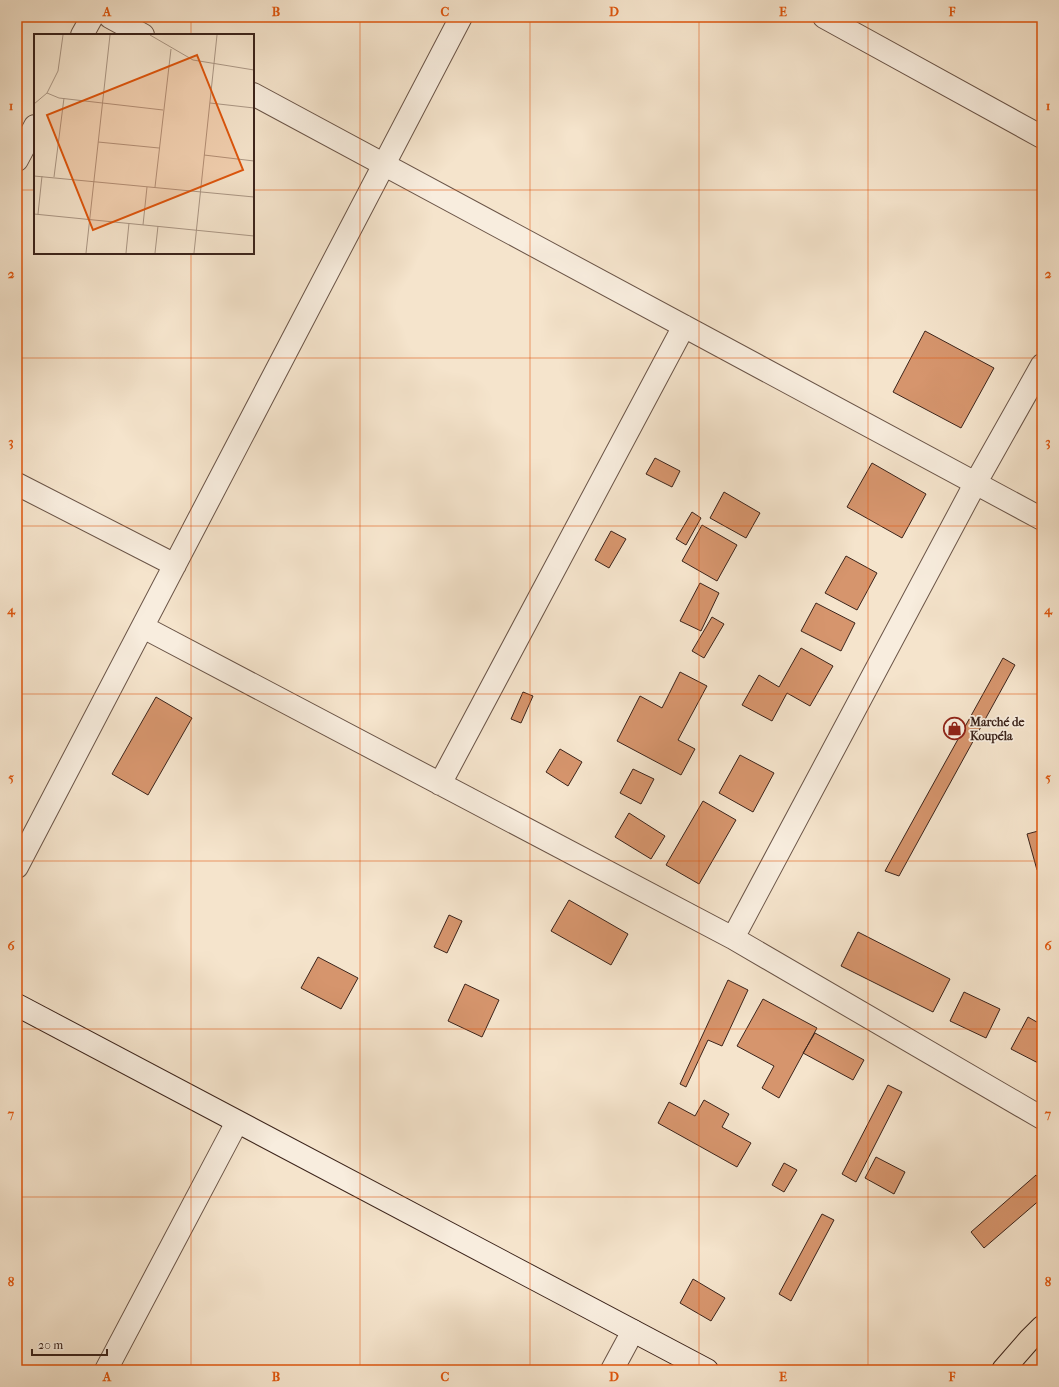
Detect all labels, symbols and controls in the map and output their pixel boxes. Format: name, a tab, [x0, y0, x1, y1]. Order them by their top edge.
text: A	[102, 4, 112, 19]
text: B	[272, 4, 281, 19]
text: C	[441, 4, 450, 19]
text: D	[609, 4, 619, 19]
text: E	[779, 4, 787, 19]
text: F	[948, 4, 956, 19]
inset map	[34, 34, 254, 254]
text: 1	[9, 98, 14, 113]
text: 1	[1046, 98, 1051, 113]
text: 2	[8, 266, 15, 281]
text: 2	[1045, 266, 1052, 281]
text: 3	[8, 434, 14, 450]
text: 3	[1045, 434, 1051, 450]
text: 4	[6, 602, 16, 618]
text: 4	[1043, 602, 1053, 618]
place label: Marché de Koupéla	[969, 715, 1025, 744]
shop icon: Marché de Koupéla	[941, 716, 967, 742]
text: 5	[8, 770, 14, 785]
text: 5	[1045, 770, 1051, 785]
text: 6	[7, 938, 15, 953]
text: 6	[1044, 938, 1052, 953]
text: 7	[7, 1106, 15, 1121]
text: 7	[1044, 1106, 1052, 1121]
text: 8	[8, 1274, 15, 1289]
text: 8	[1045, 1274, 1052, 1289]
scale bar	[32, 1331, 107, 1357]
text: 20 m	[38, 1338, 63, 1352]
text: A	[102, 1369, 112, 1384]
text: B	[272, 1369, 281, 1384]
text: C	[441, 1369, 450, 1384]
text: D	[609, 1369, 619, 1384]
text: E	[779, 1369, 787, 1384]
text: F	[948, 1369, 956, 1384]

